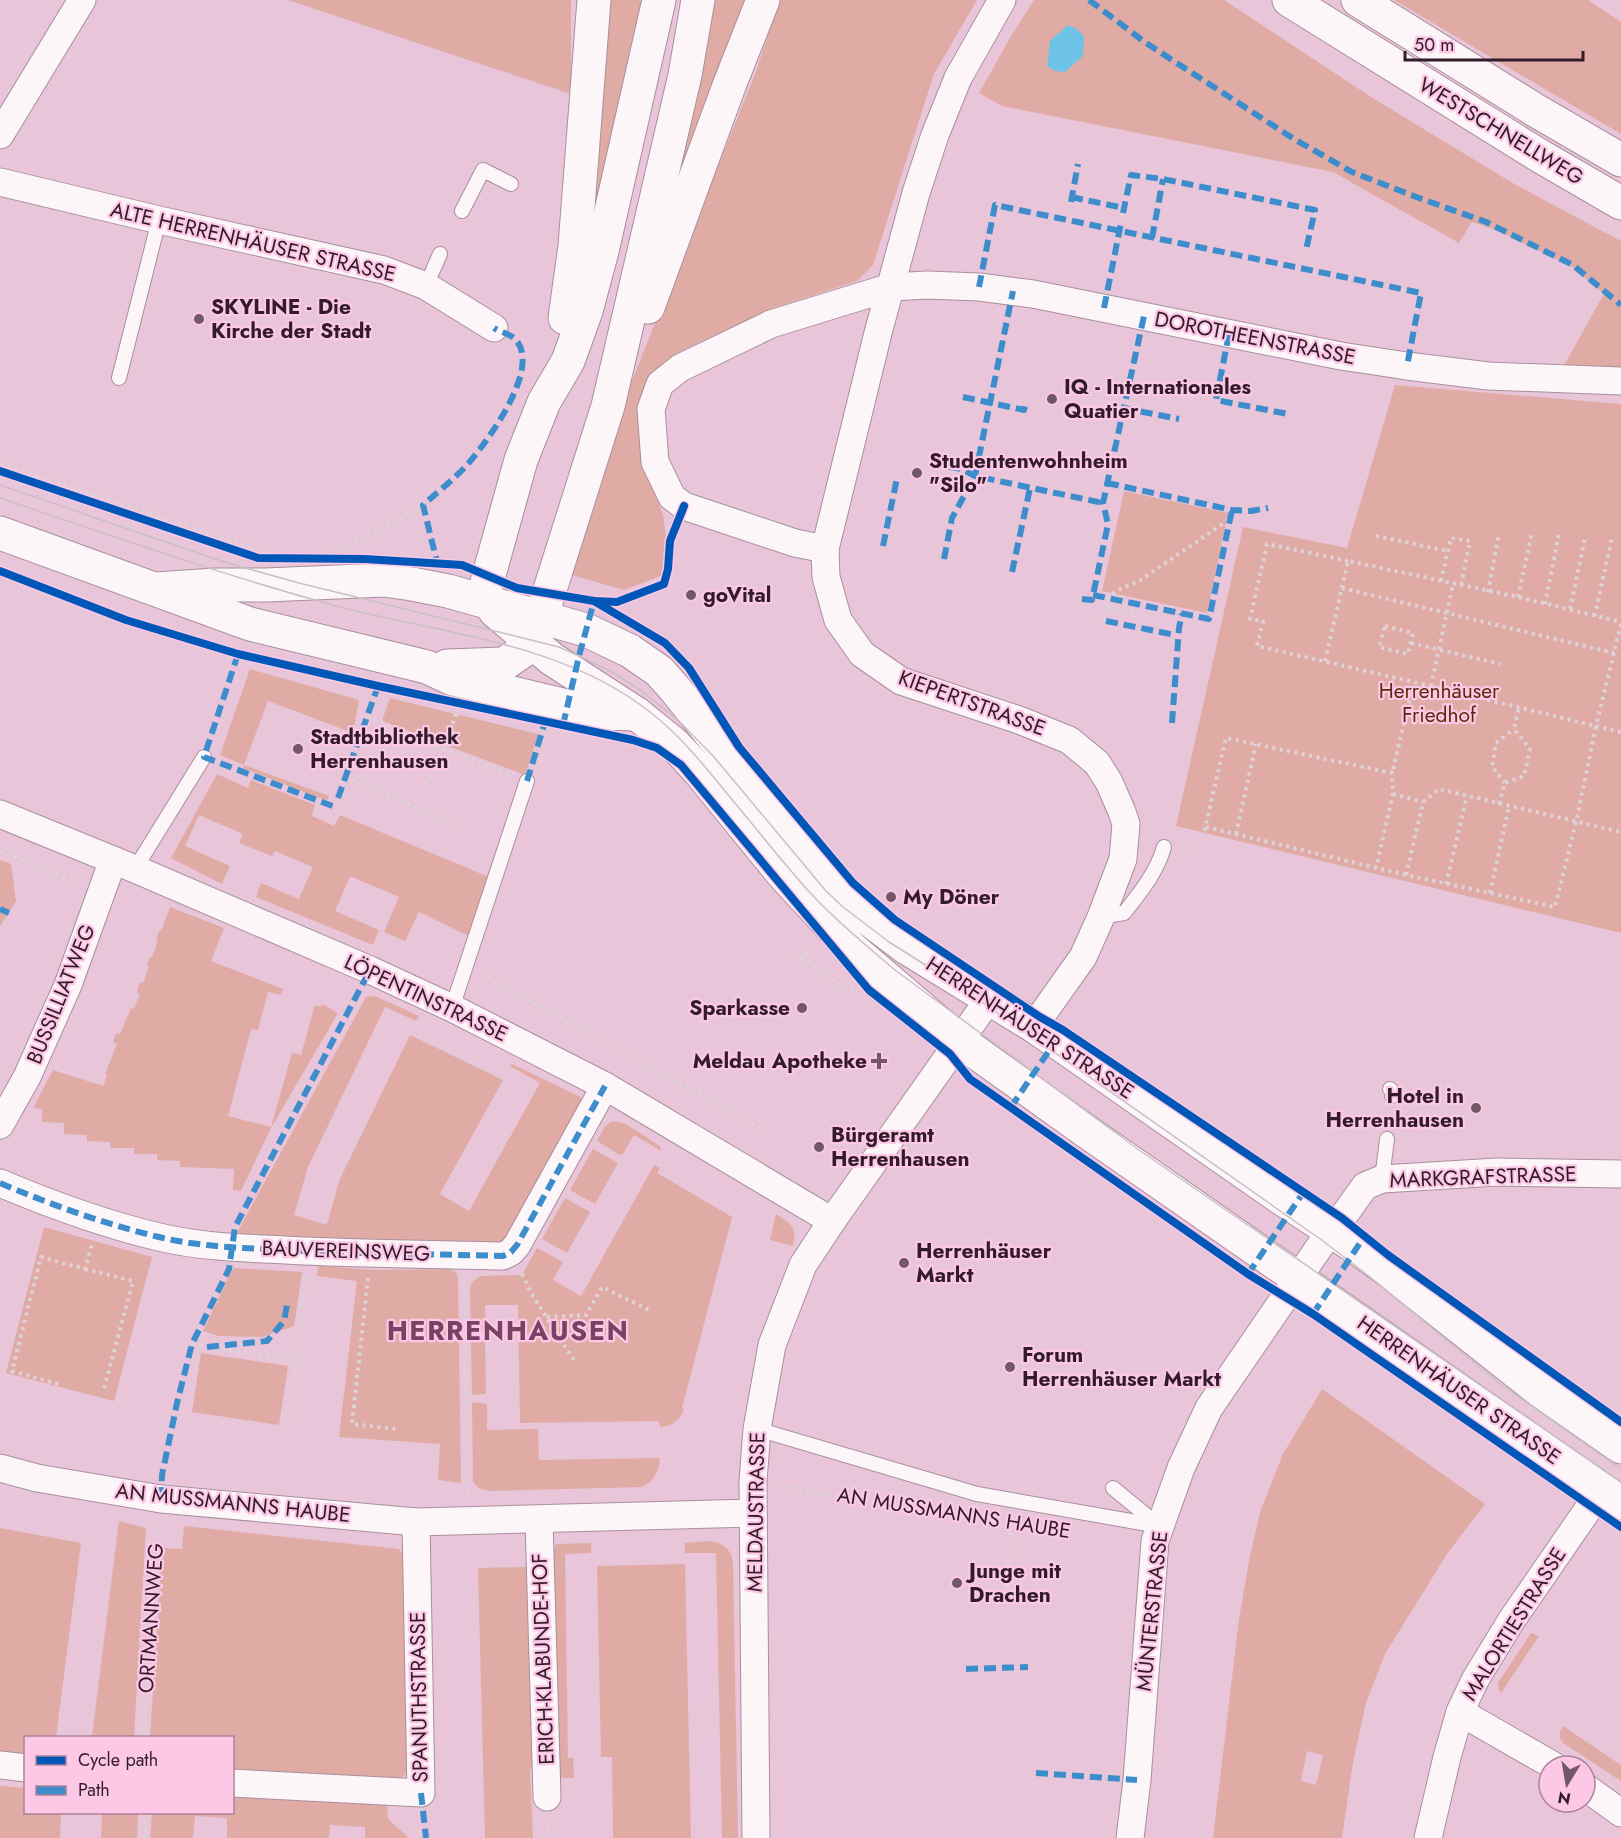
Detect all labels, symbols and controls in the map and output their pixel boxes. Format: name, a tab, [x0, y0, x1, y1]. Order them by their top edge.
scale bar	[1405, 24, 1584, 62]
text: 50 m	[1414, 32, 1454, 58]
street label: WESTSCHNELLWEG	[1413, 70, 1589, 192]
street label: ALTE HERRENHÄUSER STRASSE	[107, 195, 399, 289]
place label: SKYLINE - Die Kirche der Stadt	[211, 292, 371, 346]
street label: DOROTHEENSTRASSE	[1152, 304, 1358, 372]
marker: SKYLINE - Die Kirche der Stadt	[192, 312, 206, 326]
place label: IQ - Internationales Quatier	[1064, 372, 1252, 426]
marker: IQ - Internationales Quatier	[1045, 392, 1059, 406]
place label: Studentenwohnheim "Silo"	[929, 446, 1128, 500]
marker: Studentenwohnheim "Silo"	[910, 466, 924, 480]
place label: goVital	[703, 580, 771, 610]
marker: goVital	[684, 588, 698, 602]
street label: KIEPERTSTRASSE	[894, 662, 1050, 744]
park label: Herrenhäuser Friedhof	[1379, 676, 1500, 730]
place label: Stadtbibliothek Herrenhausen	[310, 722, 459, 776]
marker: Stadtbibliothek Herrenhausen	[291, 742, 305, 756]
place label: My Döner	[903, 882, 1000, 912]
marker: My Döner	[884, 890, 898, 904]
street label: BUSSILLIATWEG	[19, 920, 103, 1068]
street label: LÖPENTINSTRASSE	[339, 947, 513, 1049]
street label: HERRENHÄUSER STRASSE	[920, 949, 1140, 1107]
place label: Sparkasse	[689, 993, 790, 1023]
marker: Sparkasse	[795, 1001, 809, 1015]
place label: Meldau Apotheke	[693, 1046, 867, 1076]
marker: Meldau Apotheke	[872, 1054, 886, 1068]
place label: Hotel in Herrenhausen	[1325, 1081, 1464, 1135]
marker: Hotel in Herrenhausen	[1469, 1101, 1483, 1115]
place label: Bürgeramt Herrenhausen	[831, 1120, 970, 1174]
marker: Bürgeramt Herrenhausen	[812, 1140, 826, 1154]
street label: MARKGRAFSTRASSE	[1389, 1159, 1577, 1195]
street label: BAUVEREINSWEG	[261, 1233, 431, 1269]
place label: Herrenhäuser Markt	[916, 1236, 1052, 1290]
marker: Herrenhäuser Markt	[897, 1256, 911, 1270]
street label: HERRENHÄUSER STRASSE	[1351, 1308, 1567, 1472]
district label: HERRENHAUSEN	[387, 1311, 629, 1350]
place label: Forum Herrenhäuser Markt	[1022, 1340, 1221, 1394]
marker: Forum Herrenhäuser Markt	[1003, 1360, 1017, 1374]
street label: MELDAUSTRASSE	[740, 1432, 772, 1592]
street label: AN MUSSMANNS HAUBE	[114, 1476, 352, 1530]
street label: AN MUSSMANNS HAUBE	[835, 1480, 1073, 1546]
street label: MÜNTERSTRASSE	[1129, 1529, 1175, 1693]
street label: MALORTIESTRASSE	[1455, 1541, 1573, 1707]
street label: ORTMANNWEG	[131, 1542, 171, 1694]
street label: ERICH-KLABUNDE-HOF	[524, 1553, 562, 1765]
place label: Junge mit Drachen	[965, 1556, 1061, 1610]
marker: Junge mit Drachen	[950, 1576, 964, 1590]
street label: SPANUTHSTRASSE	[403, 1611, 435, 1783]
legend	[24, 1736, 234, 1814]
text: Cycle path	[78, 1747, 158, 1773]
north arrow	[1537, 1754, 1597, 1814]
text: Path	[78, 1777, 110, 1803]
text: N	[1556, 1786, 1573, 1811]

